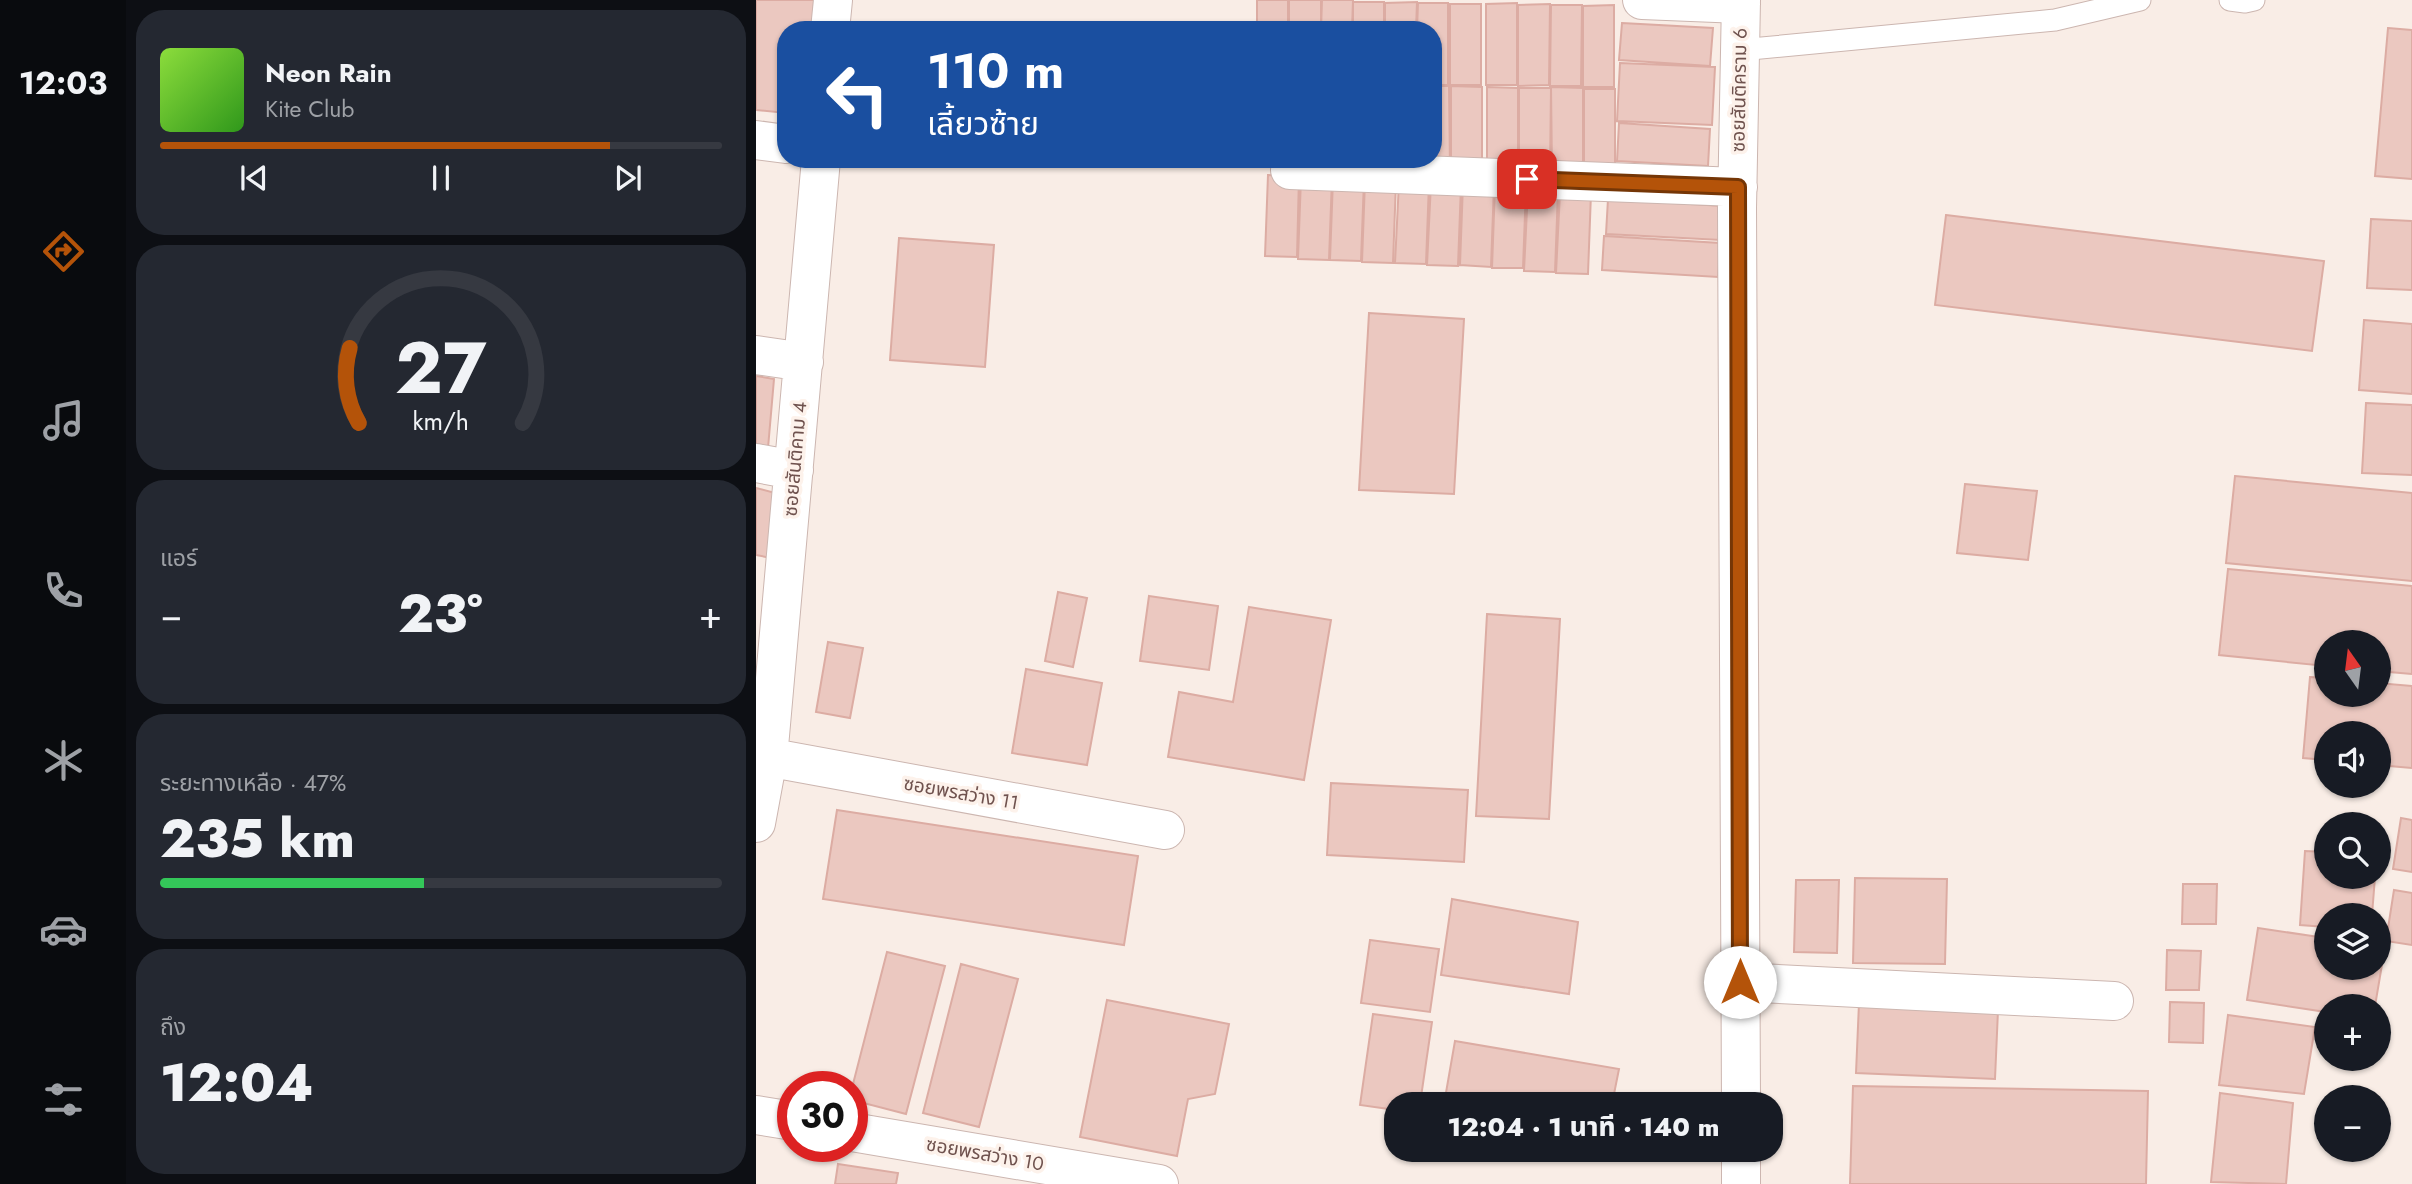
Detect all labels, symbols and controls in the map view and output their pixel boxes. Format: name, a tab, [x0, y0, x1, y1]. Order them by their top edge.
street label: ซอยสันติคราม 6	[1724, 28, 1754, 152]
text: 110 m	[927, 36, 1064, 106]
icon: left	[812, 49, 903, 140]
text: Neon Rain	[265, 54, 392, 92]
text: 12:03	[19, 60, 107, 106]
text: Kite Club	[265, 92, 354, 126]
text: เลี้ยวซ้าย	[927, 101, 1039, 147]
pin	[1497, 149, 1557, 209]
icon: previous	[235, 159, 273, 197]
icon: pause	[422, 159, 460, 197]
icon: next	[609, 159, 647, 197]
icon: arrive	[1508, 160, 1546, 198]
icon: directions	[39, 227, 88, 276]
text: 27	[395, 316, 487, 421]
icon: music	[39, 396, 88, 445]
street label: ซอยสันติคาม 4	[777, 400, 813, 518]
text: km/h	[413, 403, 469, 439]
text: แอร์	[160, 541, 197, 575]
icon: phone	[39, 566, 88, 615]
text: 23°	[398, 576, 483, 652]
text: −	[160, 587, 182, 642]
text: +	[699, 587, 722, 642]
north arrow	[2314, 630, 2390, 707]
map controls	[2314, 630, 2391, 1162]
button: sound	[2314, 721, 2391, 798]
icon: climate	[39, 736, 88, 785]
text: ระยะทางเหลือ · 47%	[160, 766, 346, 800]
street label: ซอยพรสว่าง 11	[901, 770, 1021, 816]
text: 235 km	[160, 801, 355, 877]
button: search	[2314, 812, 2391, 889]
button: layers	[2314, 903, 2391, 980]
icon: car	[39, 905, 88, 954]
position arrow	[1703, 945, 1777, 1019]
button: +	[2314, 994, 2391, 1071]
text: ถึง	[160, 1010, 186, 1044]
text: 12:04	[160, 1045, 313, 1121]
speed limit sign: 30	[777, 1071, 868, 1162]
icon: filters	[39, 1075, 88, 1124]
button: −	[2314, 1085, 2391, 1162]
text: 12:04 · 1 นาที · 140 m	[1447, 1108, 1720, 1146]
street label: ซอยพรสว่าง 10	[924, 1130, 1046, 1178]

